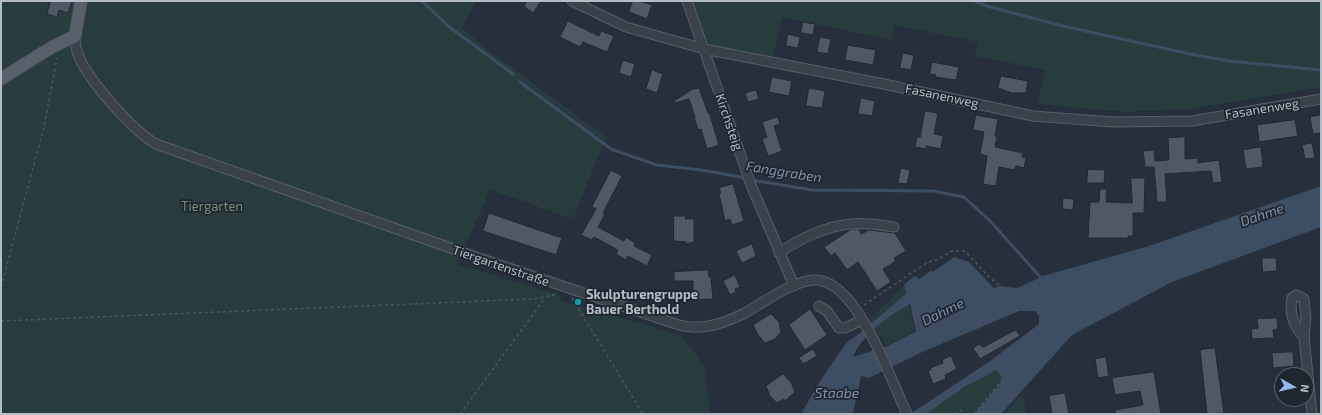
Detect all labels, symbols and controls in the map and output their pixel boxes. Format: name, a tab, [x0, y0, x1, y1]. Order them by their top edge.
street label: Fasanenweg	[904, 81, 980, 111]
street label: Kirchsteig	[712, 92, 746, 152]
street label: Fasanenweg	[1224, 95, 1300, 123]
water label: Fanggraben	[745, 158, 823, 186]
park label: Tiergarten	[181, 199, 243, 215]
water label: Dahme	[1238, 200, 1286, 230]
street label: Tiergartenstraße	[450, 242, 552, 290]
place label: Skulpturengruppe Bauer Berthold	[586, 287, 698, 318]
water label: Dahme	[919, 295, 967, 329]
marker: Skulpturengruppe Bauer Berthold	[573, 297, 583, 307]
north arrow	[1274, 367, 1314, 407]
text: N	[1298, 384, 1312, 393]
water label: Staabe	[815, 385, 859, 401]

